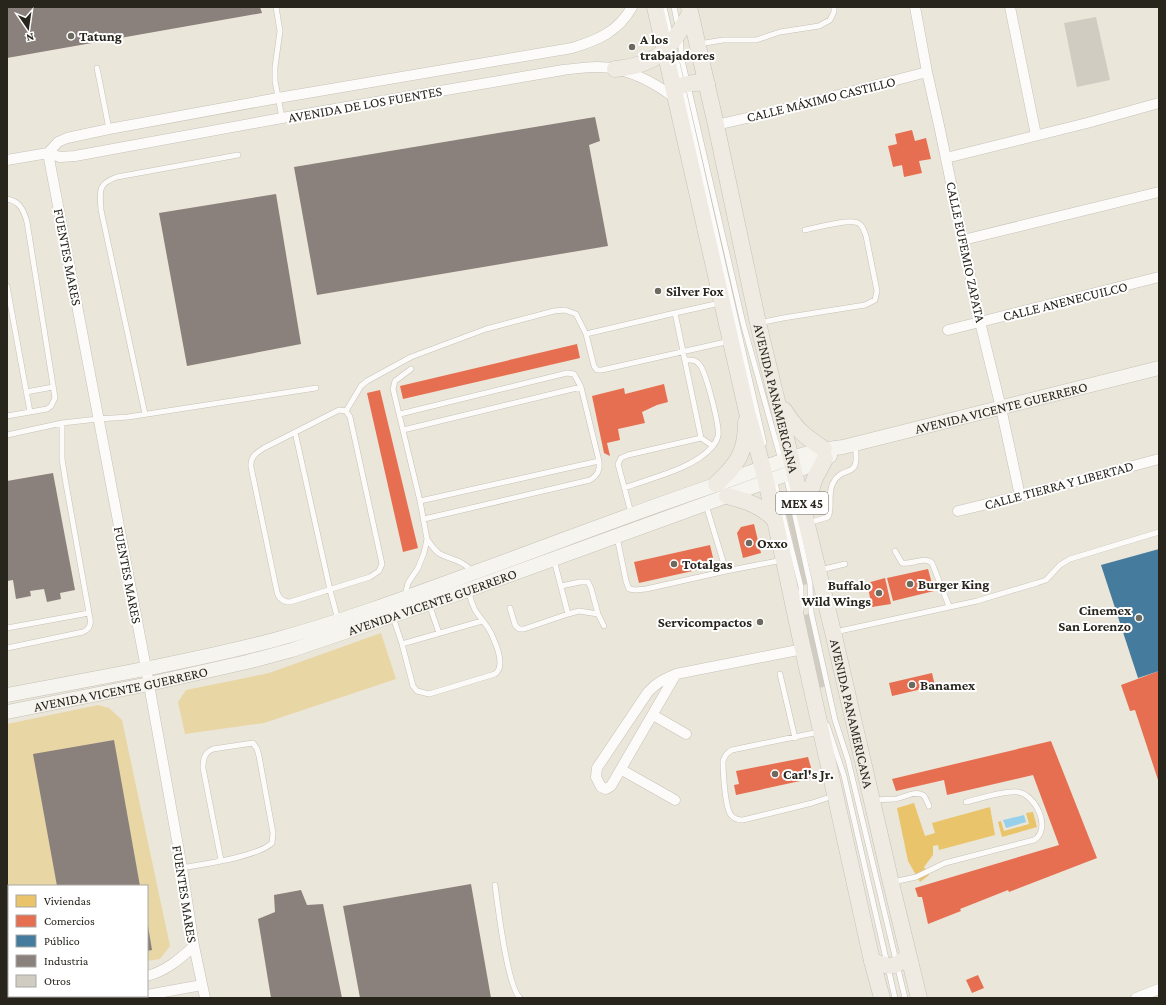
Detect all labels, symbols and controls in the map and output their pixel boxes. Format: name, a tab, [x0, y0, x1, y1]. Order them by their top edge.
north arrow	[8, 8, 48, 48]
place label: Tatung	[79, 28, 122, 44]
text: N	[25, 31, 35, 45]
marker: Tatung	[66, 31, 76, 41]
place label: A los trabajadores	[639, 31, 715, 64]
marker: A los trabajadores	[627, 42, 637, 52]
street label: CALLE MÁXIMO CASTILLO	[745, 73, 897, 125]
street label: AVENIDA DE LOS FUENTES	[287, 82, 444, 125]
street label: CALLE EUFEMIO ZAPATA	[943, 180, 989, 324]
street label: FUENTES MARES	[51, 207, 85, 307]
street label: CALLE ANENECUILCO	[1001, 278, 1129, 324]
place label: Silver Fox	[666, 283, 724, 299]
marker: Silver Fox	[653, 286, 663, 296]
street label: AVENIDA PANAMERICANA	[750, 322, 802, 475]
street label: AVENIDA VICENTE GUERRERO	[913, 378, 1089, 437]
street label: CALLE TIERRA Y LIBERTAD	[983, 457, 1135, 513]
road number: MEX 45	[776, 492, 828, 514]
street label: FUENTES MARES	[111, 525, 145, 625]
place label: Oxxo	[757, 535, 788, 551]
marker: Oxxo	[744, 538, 754, 548]
place label: Totalgas	[682, 556, 733, 572]
marker: Totalgas	[669, 559, 679, 569]
street label: AVENIDA VICENTE GUERRERO	[346, 565, 519, 638]
place label: Burger King	[918, 576, 989, 592]
place label: Buffalo Wild Wings	[801, 577, 871, 609]
marker: Burger King	[905, 579, 915, 589]
marker: Buffalo Wild Wings	[874, 588, 884, 598]
place label: Cinemex San Lorenzo	[1058, 602, 1132, 634]
marker: Cinemex San Lorenzo	[1134, 613, 1144, 623]
place label: Servicompactos	[658, 614, 752, 630]
marker: Servicompactos	[755, 617, 765, 627]
street label: AVENIDA PANAMERICANA	[827, 637, 877, 790]
street label: AVENIDA VICENTE GUERRERO	[32, 663, 209, 715]
place label: Banamex	[920, 677, 976, 693]
marker: Banamex	[907, 680, 917, 690]
place label: Carl's Jr.	[783, 766, 834, 782]
marker: Carl's Jr.	[770, 769, 780, 779]
street label: FUENTES MARES	[169, 844, 201, 944]
legend	[8, 885, 148, 997]
text: Viviendas	[44, 894, 91, 908]
text: Comercios	[44, 914, 95, 928]
text: Público	[44, 934, 80, 948]
text: Industria	[44, 954, 89, 968]
text: Otros	[44, 974, 71, 988]

